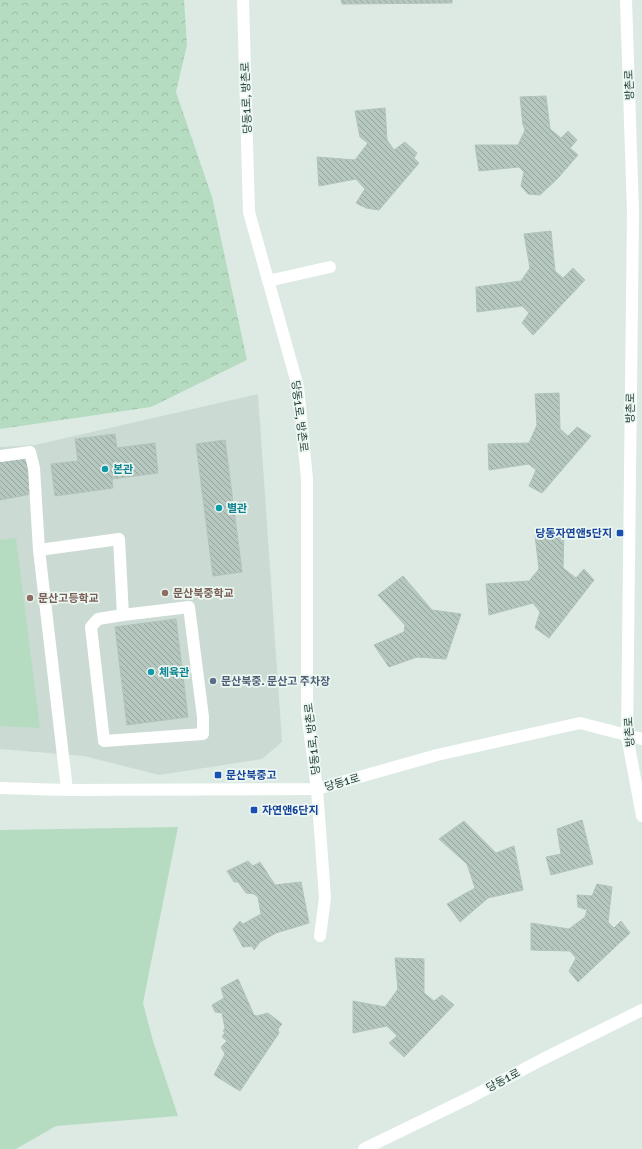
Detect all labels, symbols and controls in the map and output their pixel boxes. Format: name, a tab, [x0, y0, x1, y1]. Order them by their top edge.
street label: 당동1로, 방촌로	[239, 62, 254, 134]
street label: 방촌로	[622, 70, 637, 100]
street label: 당동1로, 방촌로	[289, 380, 310, 453]
street label: 방촌로	[624, 393, 637, 423]
place label: 본관	[113, 463, 133, 476]
marker: 본관	[100, 464, 110, 474]
place label: 별관	[227, 502, 247, 515]
marker: 별관	[214, 503, 224, 513]
place label: 당동자연앤5단지	[535, 527, 612, 540]
marker: 당동자연앤5단지	[615, 528, 625, 538]
place label: 문산북중학교	[173, 587, 234, 600]
marker: 문산북중학교	[160, 588, 170, 598]
place label: 문산고등학교	[38, 592, 99, 605]
marker: 문산고등학교	[25, 593, 35, 603]
place label: 체육관	[159, 666, 189, 679]
marker: 체육관	[146, 667, 156, 677]
place label: 문산북중. 문산고 주차장	[221, 675, 330, 688]
marker: 문산북중. 문산고 주차장	[208, 676, 218, 686]
street label: 당동1로, 방촌로	[302, 702, 323, 775]
street label: 방촌로	[622, 716, 637, 748]
place label: 문산북중고	[226, 769, 277, 782]
marker: 문산북중고	[213, 770, 223, 780]
street label: 당동1로	[323, 771, 361, 794]
place label: 자연앤6단지	[262, 804, 319, 817]
marker: 자연앤6단지	[249, 805, 259, 815]
street label: 당동1로	[484, 1066, 522, 1095]

